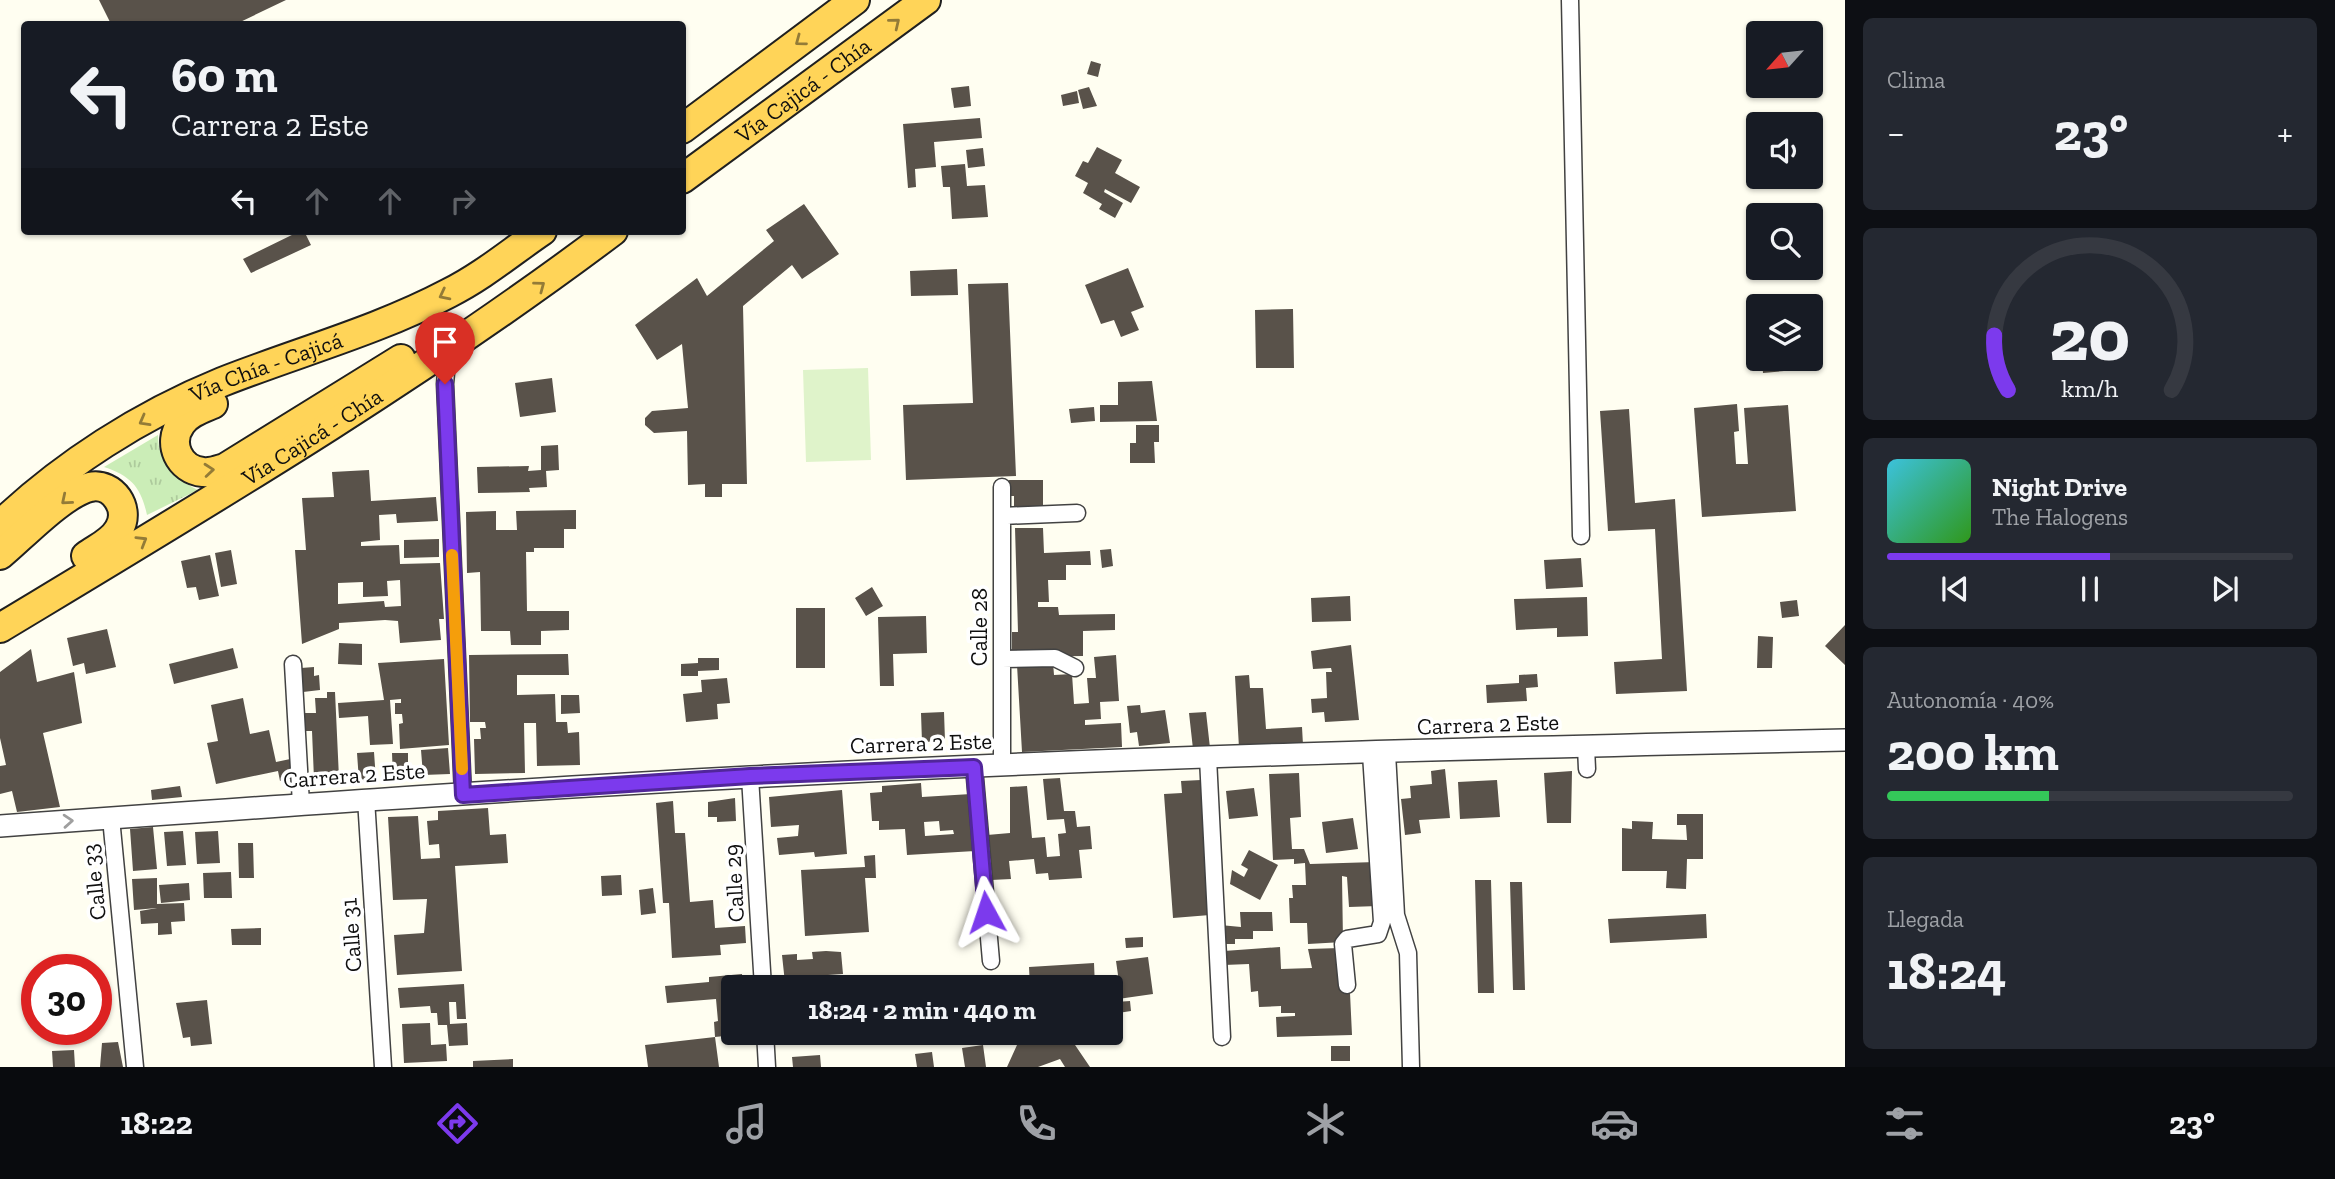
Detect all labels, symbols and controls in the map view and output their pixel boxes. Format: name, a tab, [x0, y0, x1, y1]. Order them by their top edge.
one-way arrow	[888, 18, 900, 31]
north arrow	[1746, 21, 1824, 98]
map controls	[1746, 21, 1823, 371]
street label: Vía Cajicá - Chía	[729, 31, 876, 150]
one-way arrow	[796, 32, 808, 45]
text: 60 m	[171, 46, 278, 105]
icon: left	[56, 49, 147, 140]
text: Clima	[1887, 66, 1945, 94]
text: 23°	[2054, 101, 2128, 163]
text: Carrera 2 Este	[171, 106, 369, 144]
text: −	[1887, 110, 1905, 156]
text: +	[2277, 110, 2293, 156]
button: sound	[1746, 112, 1823, 189]
icon: left	[225, 182, 263, 220]
icon: ahead	[298, 182, 336, 220]
icon: ahead	[371, 182, 409, 220]
icon: right	[444, 182, 482, 220]
button: search	[1746, 203, 1823, 280]
one-way arrow	[532, 282, 544, 295]
one-way arrow	[439, 287, 451, 301]
text: 20	[2049, 291, 2131, 379]
button: layers	[1746, 294, 1823, 371]
pin	[415, 312, 475, 384]
icon: arrive	[426, 323, 464, 361]
street label: Vía Chía - Cajicá	[184, 326, 346, 409]
text: km/h	[2061, 372, 2119, 402]
street label: Vía Cajicá - Chía	[236, 382, 388, 492]
one-way arrow	[139, 413, 152, 426]
one-way arrow	[204, 463, 215, 478]
text: Night Drive	[1992, 471, 2127, 503]
one-way arrow	[62, 492, 74, 505]
text: The Halogens	[1992, 503, 2128, 531]
one-way arrow	[134, 536, 147, 549]
icon: previous	[1936, 570, 1974, 608]
icon: pause	[2071, 570, 2109, 608]
icon: next	[2206, 570, 2244, 608]
street label: Calle 28	[965, 588, 993, 666]
text: Autonomía · 40%	[1887, 686, 2054, 714]
street label: Carrera 2 Este	[1417, 708, 1559, 740]
text: 200 km	[1887, 721, 2059, 783]
street label: Carrera 2 Este	[850, 727, 992, 759]
street label: Carrera 2 Este	[282, 756, 426, 794]
one-way arrow	[63, 814, 74, 829]
street label: Calle 33	[76, 842, 112, 922]
street label: Calle 29	[718, 843, 750, 923]
position arrow	[949, 875, 1023, 949]
street label: Calle 31	[334, 897, 368, 973]
text: Llegada	[1887, 905, 1964, 933]
text: 18:24	[1887, 940, 2007, 1002]
speed limit sign: 30	[21, 954, 112, 1045]
text: 18:24 · 2 min · 440 m	[808, 994, 1036, 1026]
icon: directions	[433, 1099, 482, 1148]
icon: music	[722, 1099, 771, 1148]
icon: phone	[1012, 1099, 1061, 1148]
icon: climate	[1301, 1099, 1350, 1148]
icon: car	[1590, 1099, 1639, 1148]
icon: filters	[1880, 1099, 1929, 1148]
text: 18:22	[120, 1104, 193, 1142]
text: 23°	[2169, 1104, 2215, 1142]

